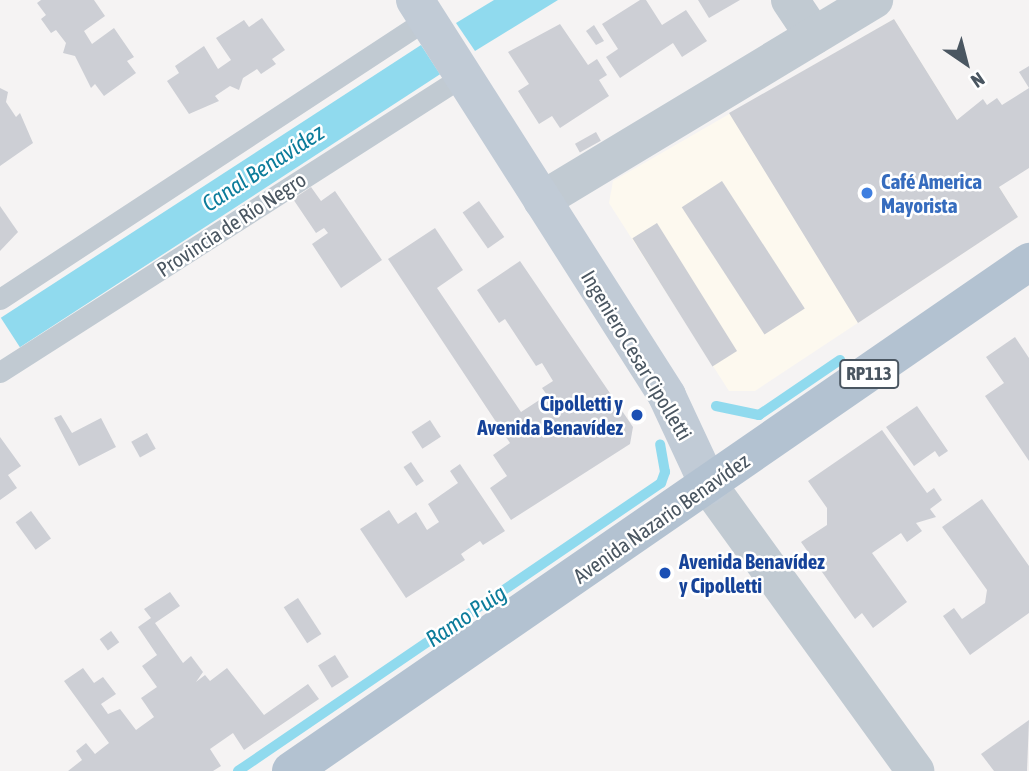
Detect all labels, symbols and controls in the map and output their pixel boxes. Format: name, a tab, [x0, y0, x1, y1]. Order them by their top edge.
north arrow	[931, 28, 1001, 98]
text: N	[967, 68, 989, 92]
water label: Canal Benavídez	[197, 118, 329, 218]
street label: Provincia de Río Negro	[152, 166, 310, 282]
place label: Café America Mayorista	[881, 168, 982, 218]
marker: Café America Mayorista	[859, 185, 875, 201]
street label: Ingeniero Cesar Cipolletti	[576, 265, 698, 445]
road number: RP113	[838, 358, 900, 390]
place label: Cipolletti y Avenida Benavídez	[477, 390, 623, 440]
marker: Cipolletti y Avenida Benavídez	[629, 407, 645, 423]
street label: Avenida Nazario Benavídez	[568, 448, 754, 588]
place label: Avenida Benavídez y Cipolletti	[679, 548, 825, 598]
marker: Avenida Benavídez y Cipolletti	[657, 565, 673, 581]
water label: Ramo Puig	[420, 579, 512, 653]

